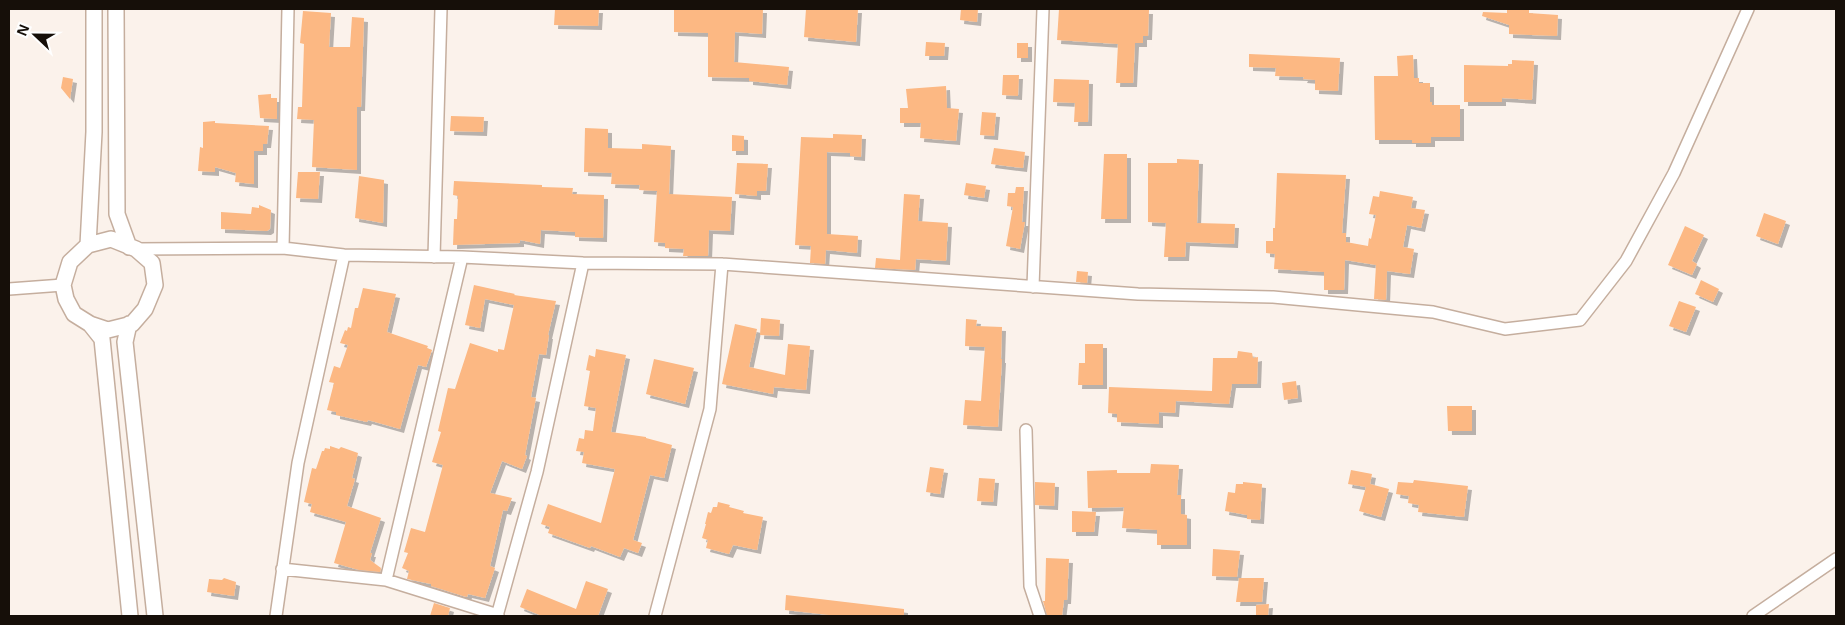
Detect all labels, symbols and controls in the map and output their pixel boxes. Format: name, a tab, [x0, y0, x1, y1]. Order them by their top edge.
north arrow	[10, 10, 60, 60]
text: N	[12, 21, 33, 39]

